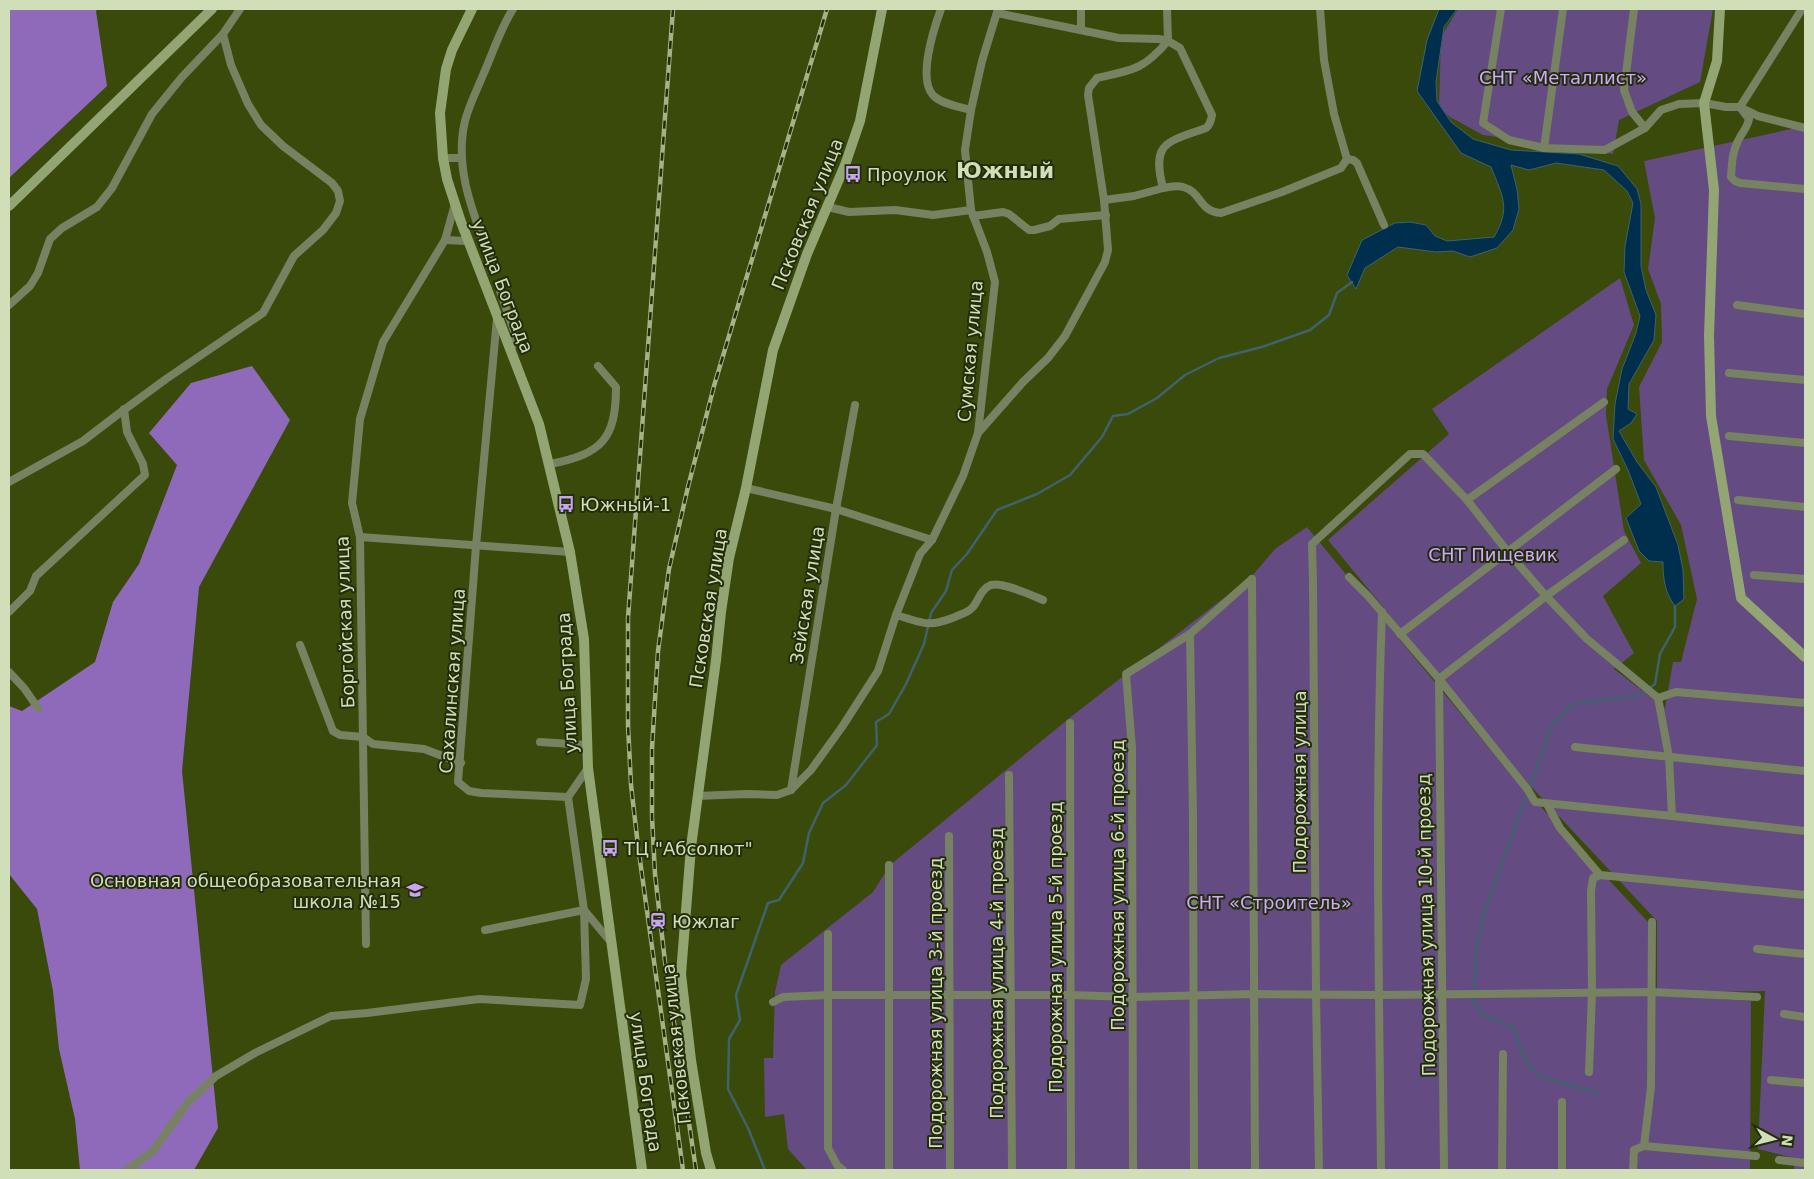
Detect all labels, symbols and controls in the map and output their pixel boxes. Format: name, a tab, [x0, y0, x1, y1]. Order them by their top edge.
park label: СНТ «Металлист»	[1479, 67, 1647, 88]
street label: Псковская улица	[767, 135, 847, 293]
district label: Южный	[956, 158, 1054, 183]
bus stop icon: Проулок	[843, 164, 863, 184]
place label: Проулок	[867, 164, 947, 185]
street label: улица Бограда	[468, 216, 538, 356]
street label: Сумская улица	[953, 279, 987, 423]
bus stop icon: Южный-1	[556, 494, 576, 514]
place label: Южный-1	[580, 494, 671, 515]
street label: Зейская улица	[786, 524, 828, 666]
street label: Псковская улица	[685, 527, 731, 689]
street label: Боргойская улица	[331, 535, 359, 709]
park label: СНТ Пищевик	[1428, 544, 1558, 565]
street label: Сахалинская улица	[435, 588, 469, 774]
street label: улица Бограда	[553, 612, 581, 754]
street label: Подорожная улица	[1289, 690, 1310, 874]
street label: Подорожная улица 6-й проезд	[1107, 739, 1128, 1031]
street label: Подорожная улица 10-й проезд	[1413, 773, 1439, 1077]
street label: Подорожная улица 5-й проезд	[1045, 801, 1066, 1093]
street label: Подорожная улица 4-й проезд	[986, 827, 1007, 1119]
bus stop icon: ТЦ "Абсолют"	[600, 838, 620, 858]
place label: ТЦ "Абсолют"	[623, 838, 753, 859]
street label: Подорожная улица 3-й проезд	[925, 857, 946, 1149]
place label: Основная общеобразовательная школа №15	[90, 870, 401, 912]
school or university icon: Основная общеобразовательная школа №15	[405, 880, 425, 900]
park label: СНТ «Строитель»	[1186, 892, 1352, 913]
station icon: Южлаг	[648, 911, 668, 931]
place label: Южлаг	[672, 911, 740, 932]
street label: Псковская улица	[657, 963, 695, 1125]
street label: улица Бограда	[626, 1010, 666, 1154]
north arrow	[1749, 1114, 1799, 1164]
text: N	[1778, 1134, 1796, 1147]

